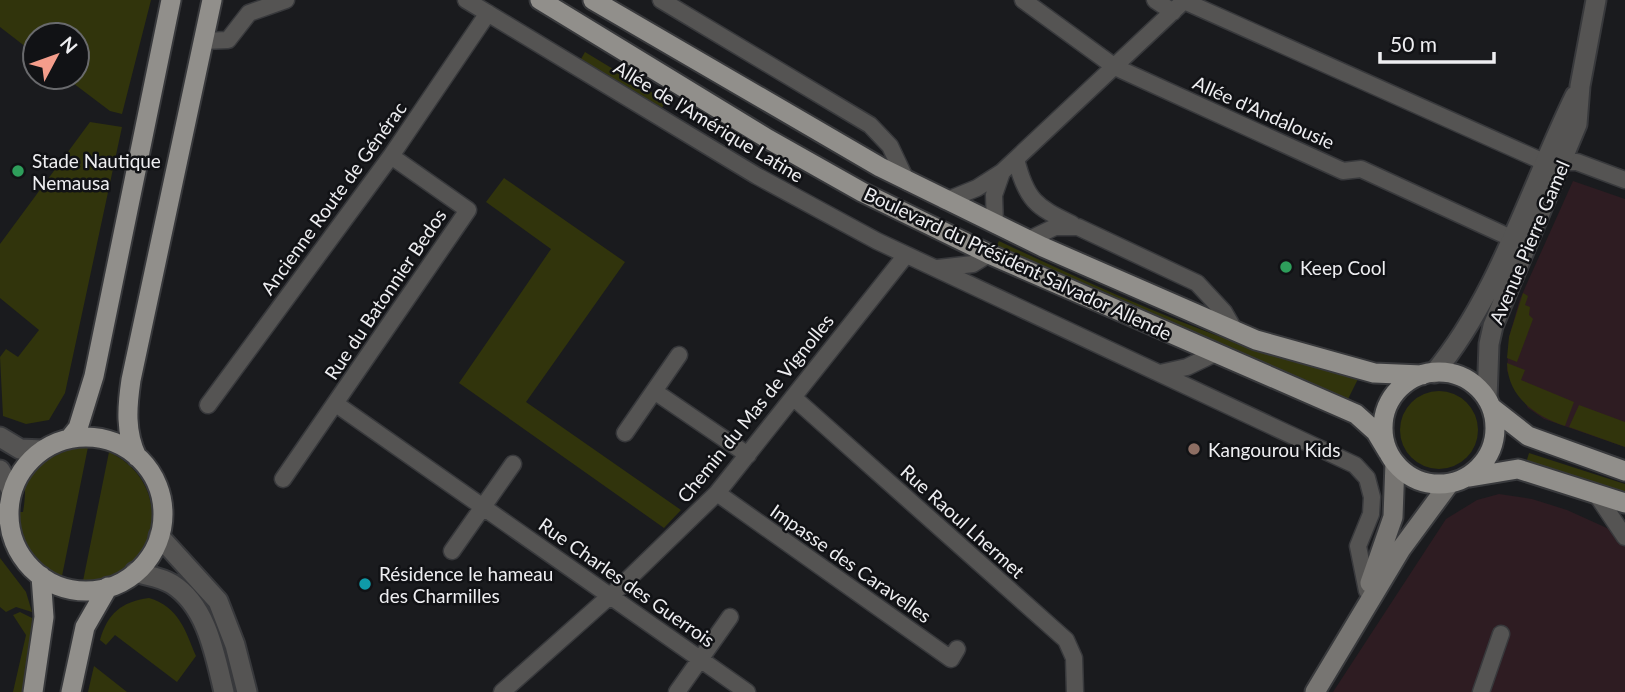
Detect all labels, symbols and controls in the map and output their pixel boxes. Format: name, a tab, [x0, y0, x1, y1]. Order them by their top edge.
north arrow	[21, 21, 91, 91]
scale bar	[1380, 21, 1494, 65]
text: N	[56, 31, 83, 58]
text: 50 m	[1390, 31, 1437, 56]
street label: Allée de l'Amérique Latine	[610, 55, 808, 187]
street label: Allée d'Andalousie	[1190, 71, 1338, 153]
street label: Ancienne Route de Générac	[255, 97, 411, 299]
place label: Stade Nautique Nemausa	[32, 149, 161, 194]
street label: Avenue Pierre Gamel	[1484, 157, 1574, 327]
marker: Stade Nautique Nemausa	[10, 163, 26, 179]
street label: Boulevard du Président Salvador Allende	[861, 181, 1175, 345]
street label: Rue du Batonnier Bedos	[319, 204, 451, 384]
place label: Keep Cool	[1300, 256, 1386, 279]
marker: Keep Cool	[1278, 259, 1294, 275]
street label: Chemin du Mas de Vignolles	[672, 309, 838, 507]
place label: Kangourou Kids	[1208, 438, 1340, 461]
marker: Kangourou Kids	[1186, 441, 1202, 457]
street label: Rue Raoul Lhermet	[896, 459, 1030, 583]
street label: Impasse des Caravelles	[766, 499, 936, 627]
street label: Rue Charles des Guerrois	[535, 513, 719, 651]
place label: Résidence le hameau des Charmilles	[379, 562, 553, 607]
marker: Résidence le hameau des Charmilles	[357, 576, 373, 592]

